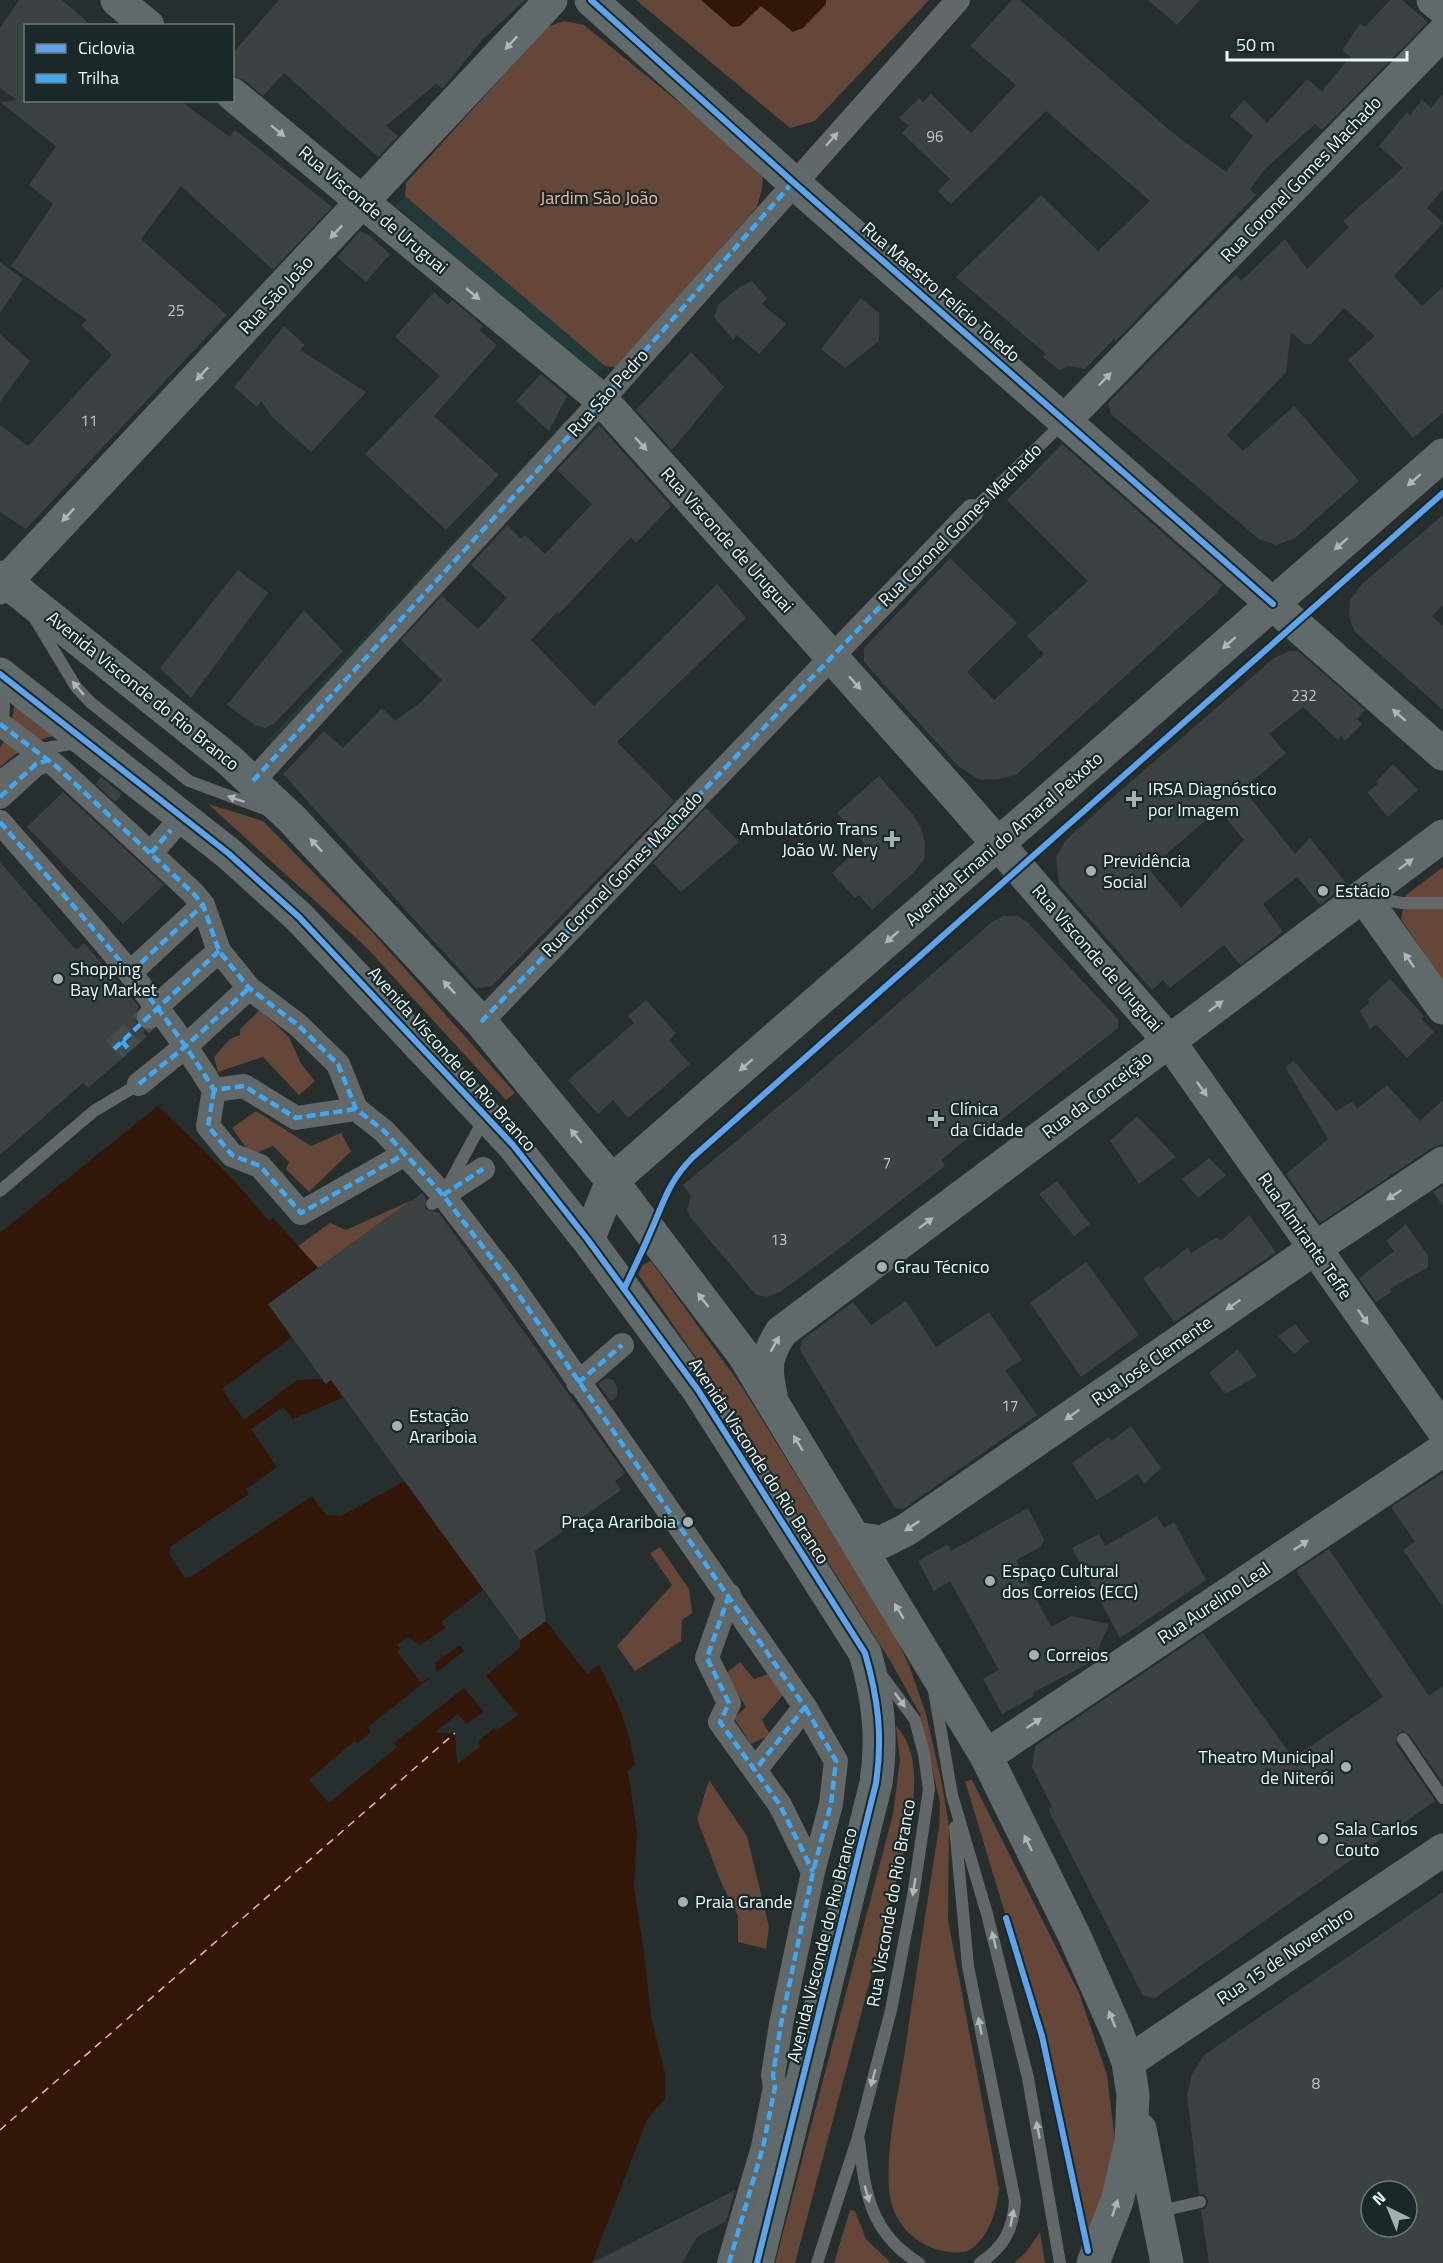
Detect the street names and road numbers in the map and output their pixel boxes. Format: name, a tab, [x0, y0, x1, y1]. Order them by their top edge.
street label: Rua Coronel Gomes Machado	[1214, 89, 1387, 268]
street label: Rua Visconde de Uruguai	[293, 139, 454, 280]
street label: Rua Maestro Felício Toledo	[856, 215, 1026, 368]
street label: Rua São João	[232, 249, 319, 340]
street label: Rua São Pedro	[561, 343, 655, 443]
street label: Rua Coronel Gomes Machado	[872, 437, 1048, 613]
street label: Rua Visconde de Uruguai	[655, 461, 800, 618]
street label: Avenida Visconde do Rio Branco	[41, 604, 245, 777]
street label: Avenida Ernani do Amaral Peixoto	[899, 745, 1109, 932]
street label: Rua Coronel Gomes Machado	[535, 784, 708, 963]
street label: Rua Visconde de Uruguai	[1026, 878, 1169, 1037]
street label: Avenida Visconde do Rio Branco	[362, 960, 543, 1157]
street label: Rua da Conceição	[1036, 1044, 1158, 1145]
street label: Rua Almirante Teffe	[1251, 1167, 1359, 1305]
street label: Rua José Clemente	[1086, 1309, 1218, 1412]
street label: Avenida Visconde do Rio Branco	[682, 1352, 836, 1569]
street label: Rua Aurelino Leal	[1152, 1555, 1276, 1650]
street label: Rua Visconde do Rio Branco	[859, 1797, 922, 2009]
street label: Avenida Visconde do Rio Branco	[779, 1825, 864, 2065]
street label: Rua 15 de Novembro	[1211, 1900, 1358, 2011]

